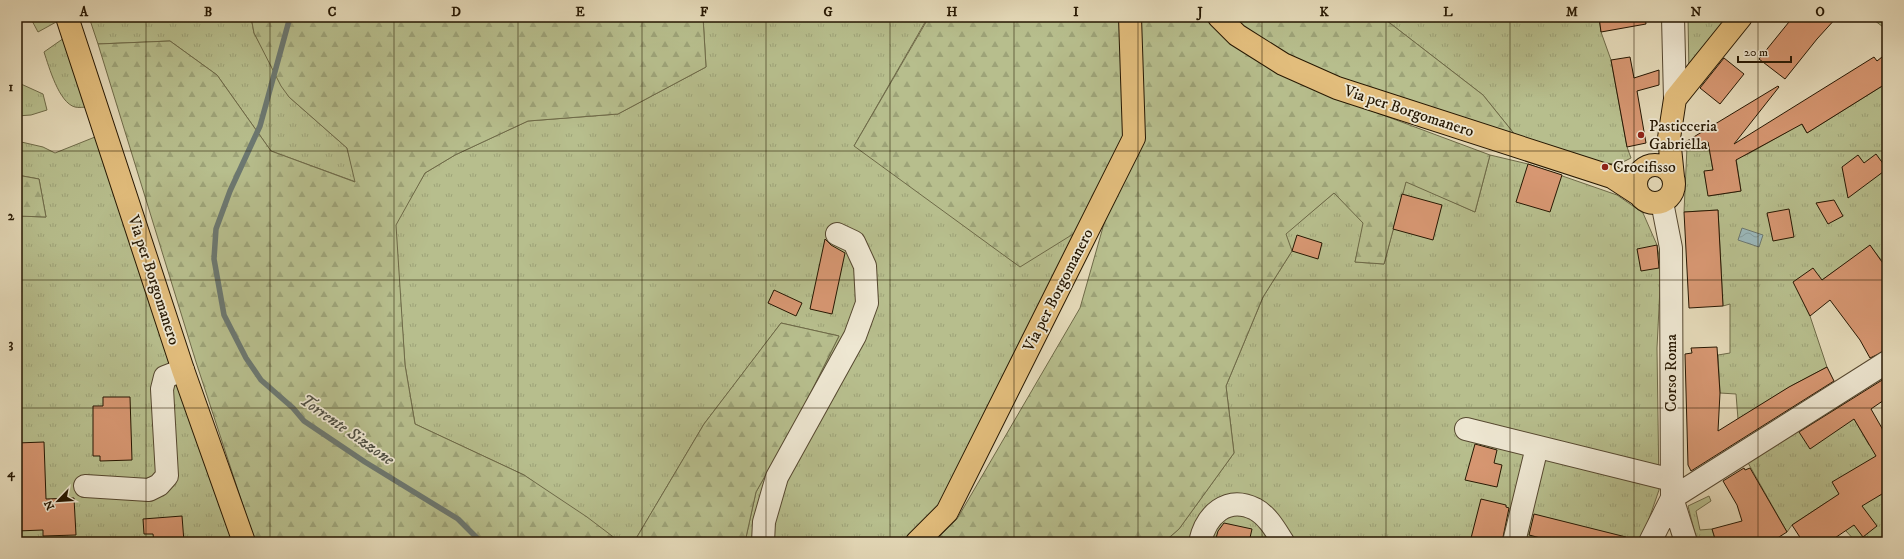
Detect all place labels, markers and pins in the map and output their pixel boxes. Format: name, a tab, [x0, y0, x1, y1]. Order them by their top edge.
place label: Pasticceria Gabriella	[1649, 116, 1717, 154]
marker: Pasticceria Gabriella	[1636, 130, 1646, 140]
place label: Crocifisso	[1613, 157, 1676, 177]
marker: Crocifisso	[1600, 162, 1610, 172]

